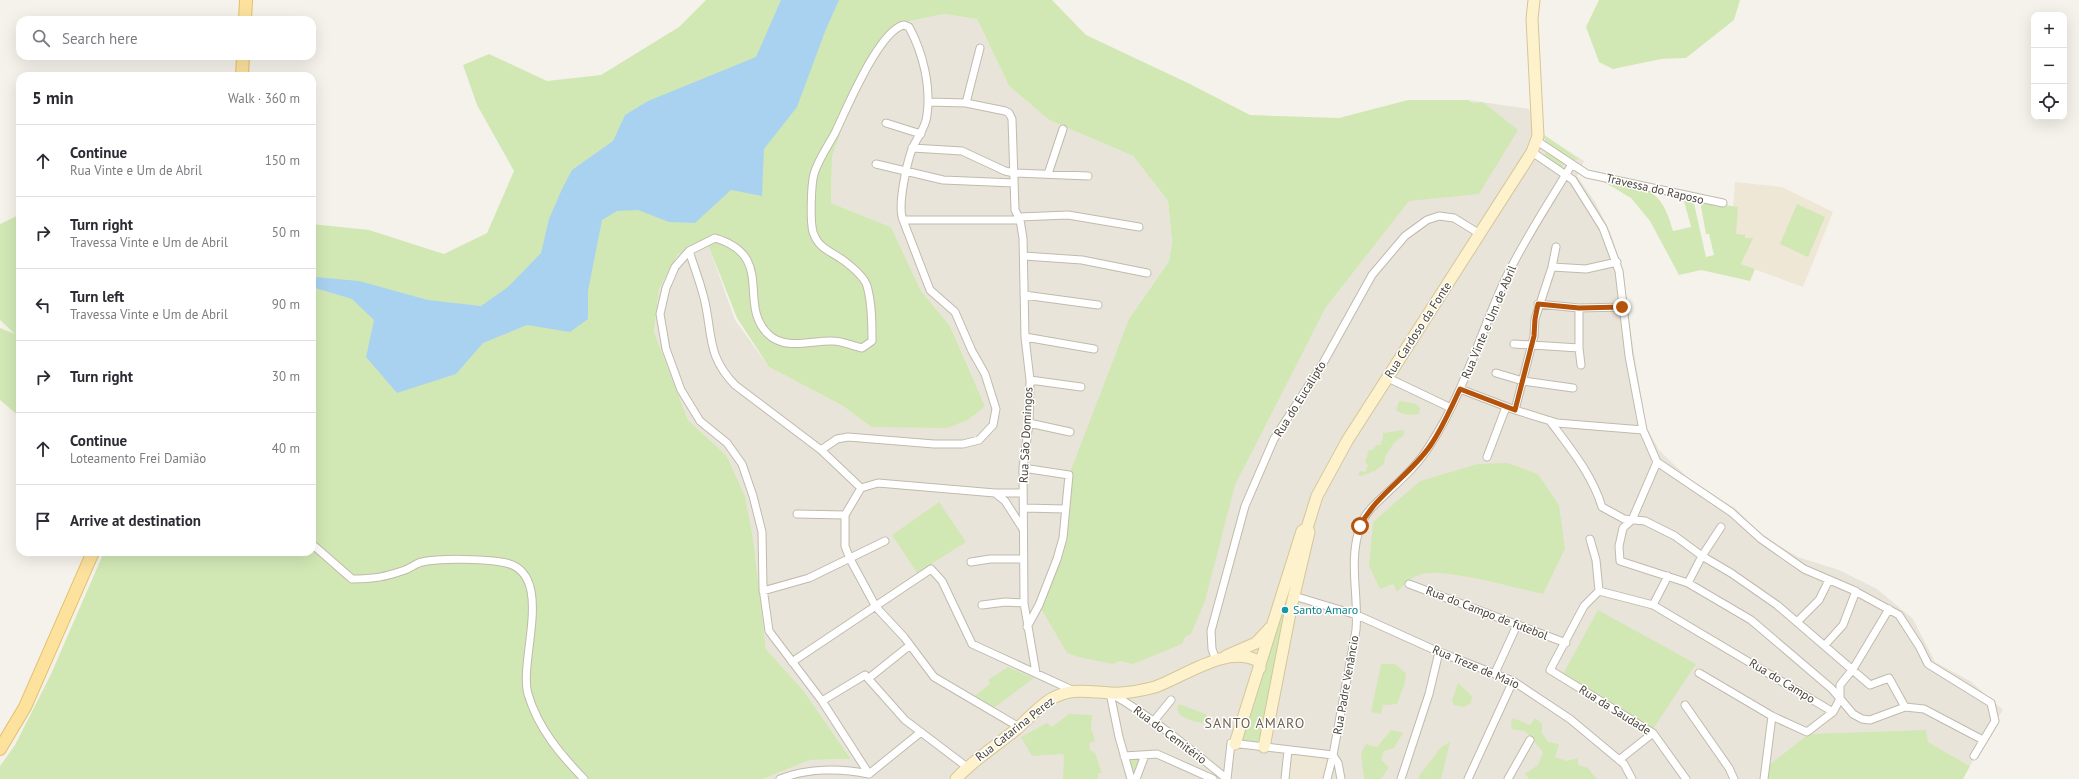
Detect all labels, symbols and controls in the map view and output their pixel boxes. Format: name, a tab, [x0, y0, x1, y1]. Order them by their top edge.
map controls	[2031, 12, 2067, 120]
button: +	[2031, 12, 2067, 48]
search box	[16, 16, 316, 60]
icon: search	[30, 27, 52, 49]
text: Search here	[62, 29, 138, 48]
button: −	[2031, 48, 2067, 84]
button: locate	[2031, 84, 2067, 120]
text: 5 min	[32, 87, 73, 109]
text: Walk · 360 m	[228, 90, 300, 107]
text: Continue	[70, 143, 127, 162]
icon: ahead	[32, 150, 54, 172]
text: 150 m	[265, 152, 300, 169]
text: Rua Vinte e Um de Abril	[70, 162, 202, 179]
street label: Travessa do Raposo	[1605, 170, 1705, 207]
text: Turn right	[70, 215, 133, 234]
icon: right	[32, 222, 54, 244]
text: 50 m	[272, 224, 300, 241]
text: Travessa Vinte e Um de Abril	[70, 234, 228, 251]
street label: Rua Vinte e Um de Abril	[1458, 262, 1519, 381]
street label: Rua Cardoso da Fonte	[1381, 279, 1454, 381]
text: Turn left	[70, 287, 124, 306]
icon: left	[32, 294, 54, 316]
text: 90 m	[272, 296, 300, 313]
route end	[1613, 298, 1631, 316]
text: Travessa Vinte e Um de Abril	[70, 306, 228, 323]
street label: Rua do Eucalipto	[1270, 358, 1329, 439]
icon: right	[32, 366, 54, 388]
text: Turn right	[70, 367, 133, 386]
text: 30 m	[272, 368, 300, 385]
street label: Rua São Domingos	[1015, 386, 1036, 483]
text: Continue	[70, 431, 127, 450]
icon: ahead	[32, 438, 54, 460]
text: 40 m	[272, 440, 300, 457]
text: Loteamento Frei Damião	[70, 450, 206, 467]
icon: arrive	[32, 510, 54, 532]
text: Arrive at destination	[70, 511, 201, 530]
route start	[1351, 517, 1369, 535]
street label: Rua do Campo de futebol	[1424, 582, 1551, 643]
place label: Santo Amaro	[1293, 602, 1358, 617]
marker: Santo Amaro	[1280, 605, 1290, 615]
street label: Rua Padre Venâncio	[1329, 634, 1362, 736]
street label: Rua Treze de Maio	[1430, 641, 1522, 692]
street label: Rua do Campo	[1747, 655, 1818, 706]
street label: Rua da Saudade	[1577, 681, 1654, 738]
street label: Rua Catarina Perez	[972, 693, 1057, 764]
street label: Rua do Cemitério	[1131, 702, 1210, 767]
district label: SANTO AMARO	[1205, 714, 1305, 732]

